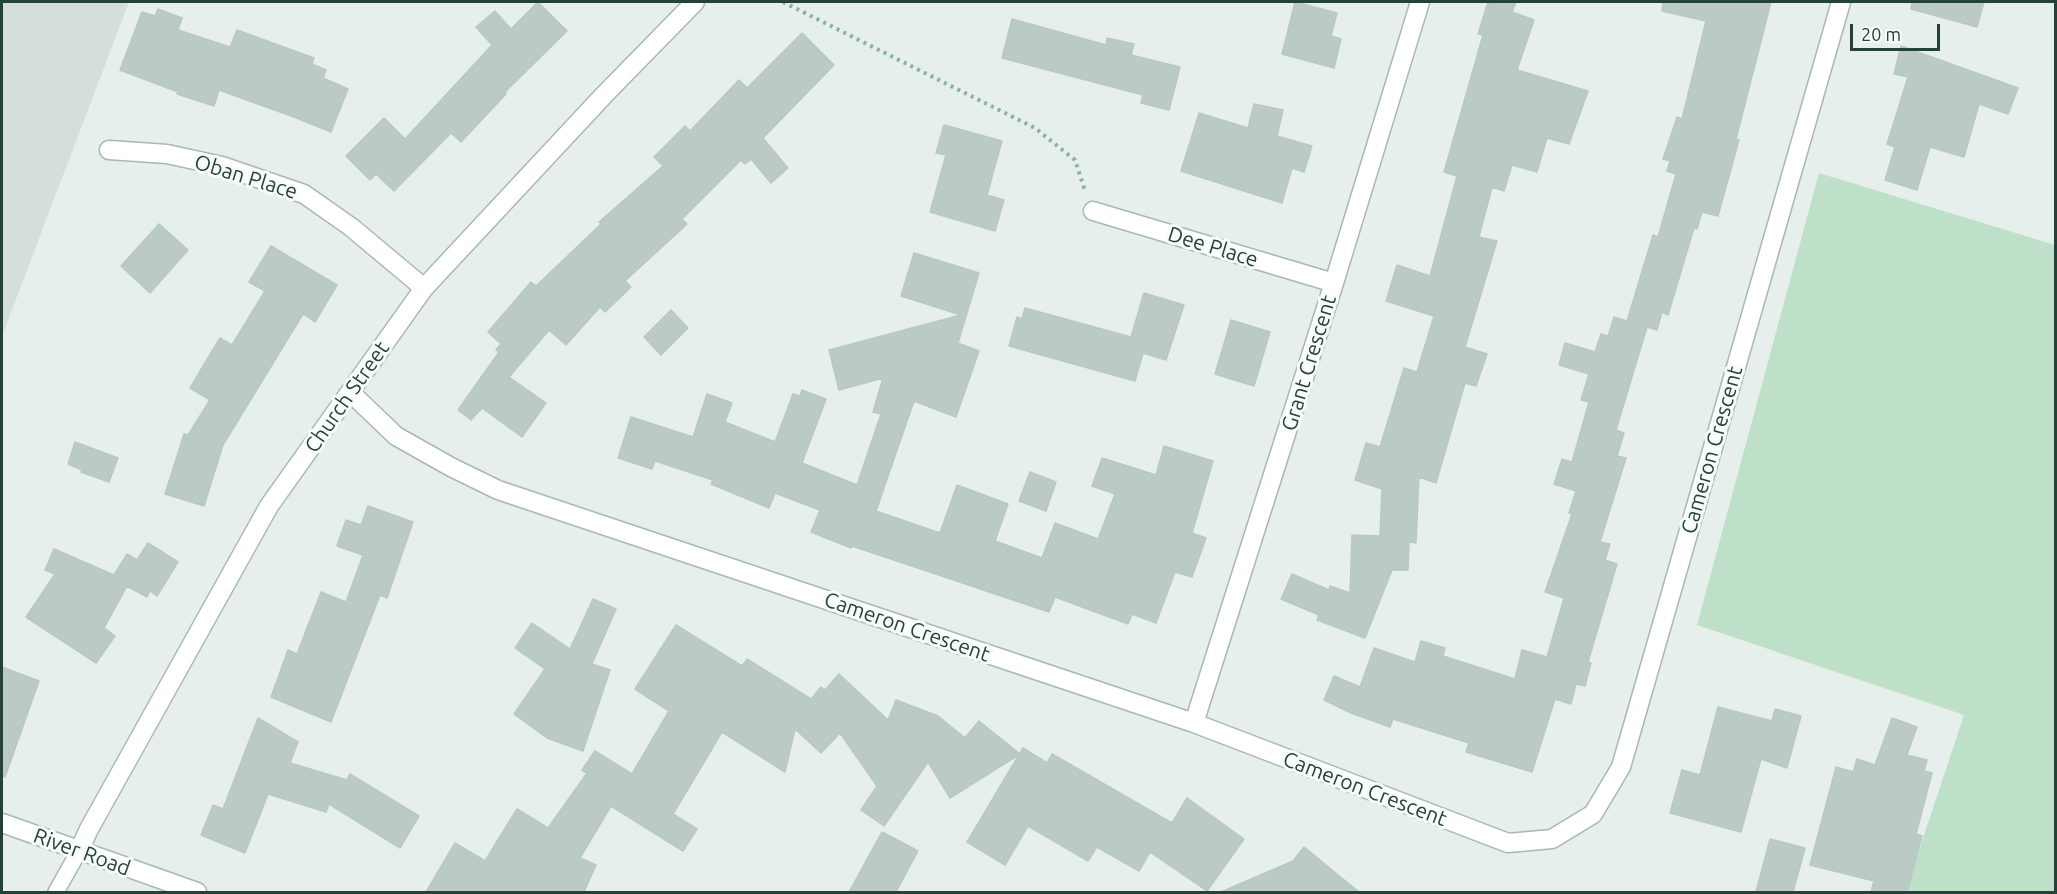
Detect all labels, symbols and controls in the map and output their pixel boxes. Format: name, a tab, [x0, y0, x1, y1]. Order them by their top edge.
scale bar	[1853, 12, 1943, 50]
text: 20 m	[1861, 24, 1901, 44]
street label: Oban Place	[191, 149, 301, 205]
street label: Dee Place	[1165, 221, 1261, 273]
street label: Grant Crescent	[1276, 292, 1342, 434]
street label: Church Street	[299, 337, 395, 457]
street label: Cameron Crescent	[1676, 363, 1748, 537]
street label: Cameron Crescent	[821, 587, 993, 667]
street label: Cameron Crescent	[1280, 746, 1450, 832]
street label: River Road	[30, 823, 134, 881]

